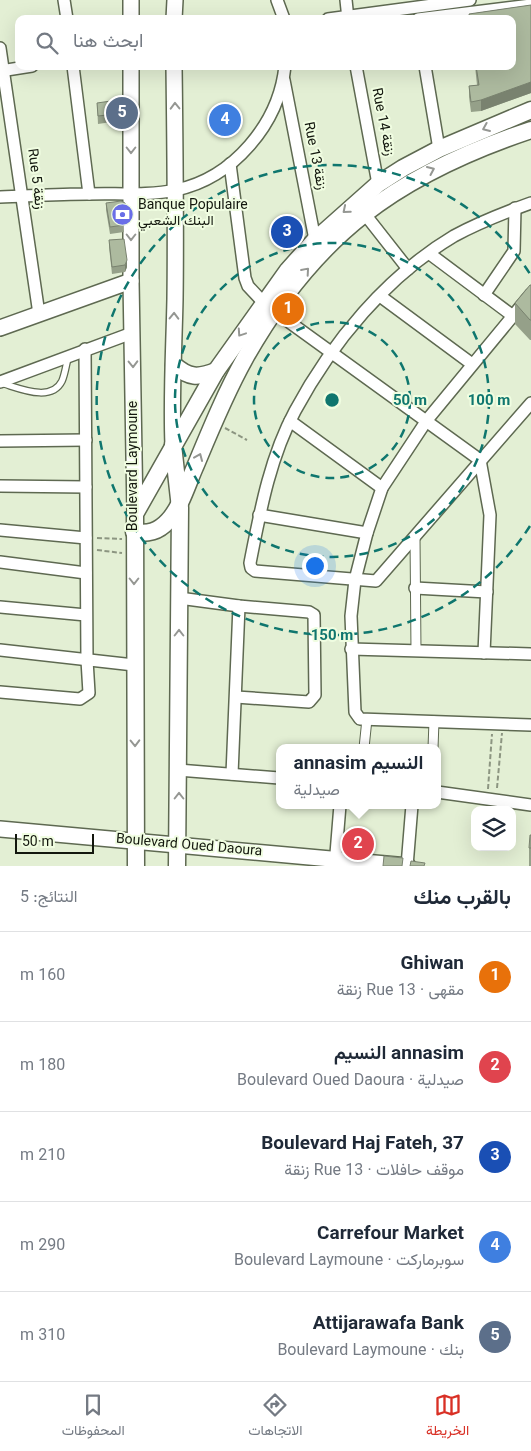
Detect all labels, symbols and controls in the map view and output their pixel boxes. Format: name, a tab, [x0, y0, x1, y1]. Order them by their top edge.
search box	[15, 15, 516, 70]
text: ابحث هنا	[73, 28, 143, 57]
icon: search	[33, 29, 61, 57]
street label: Rue 14 زنقة	[365, 86, 399, 158]
pin: 5	[106, 94, 138, 132]
pin: 4	[209, 101, 241, 139]
one-way arrow	[170, 102, 180, 110]
street label: Rue 13 زنقة	[297, 120, 331, 192]
one-way arrow	[482, 122, 491, 133]
one-way arrow	[126, 146, 136, 154]
street label: Rue 5 زنقة	[20, 147, 50, 211]
one-way arrow	[426, 166, 435, 177]
place label: Banque Populaire البنك الشعبي	[138, 195, 248, 233]
bank icon: Banque Populaire البنك الشعبي	[110, 202, 134, 226]
one-way arrow	[343, 204, 352, 213]
pin: 3	[271, 213, 303, 251]
one-way arrow	[126, 234, 136, 242]
one-way arrow	[300, 268, 309, 277]
pin: 1	[272, 290, 304, 328]
one-way arrow	[169, 312, 180, 320]
one-way arrow	[238, 327, 247, 337]
one-way arrow	[127, 361, 138, 369]
text: 50 m	[393, 390, 427, 413]
text: 100 m	[468, 390, 510, 413]
centre of rings	[323, 391, 341, 409]
street label: Boulevard Laymoune	[123, 401, 145, 531]
one-way arrow	[192, 453, 203, 462]
your location	[302, 553, 328, 579]
one-way arrow	[129, 578, 139, 585]
text: 150 m	[311, 625, 353, 648]
one-way arrow	[174, 629, 184, 636]
one-way arrow	[130, 740, 140, 748]
popup	[276, 744, 441, 809]
text: annasim النسيم	[294, 750, 423, 779]
text: صيدلية	[294, 779, 340, 804]
one-way arrow	[174, 791, 184, 799]
map controls	[471, 806, 516, 851]
button: layers	[471, 806, 516, 851]
pin: 2	[342, 825, 374, 863]
street label: Boulevard Oued Daoura	[115, 829, 263, 863]
scale bar	[15, 831, 94, 854]
text: 50 m	[22, 832, 54, 854]
text: بالقرب منك	[414, 882, 511, 915]
text: النتائج: 5	[20, 886, 78, 911]
text: Ghiwan	[401, 950, 464, 979]
text: 160 m	[20, 964, 65, 989]
text: 1	[490, 964, 500, 989]
text: مقهى · Rue 13 زنقة	[337, 979, 464, 1004]
text: annasim النسيم	[334, 1040, 464, 1069]
text: 180 m	[20, 1054, 65, 1079]
text: 2	[490, 1054, 500, 1079]
text: صيدلية · Boulevard Oued Daoura	[237, 1069, 464, 1094]
text: Boulevard Haj Fateh, 37	[261, 1130, 464, 1159]
text: 210 m	[20, 1144, 65, 1169]
text: 3	[490, 1144, 500, 1169]
text: موقف حافلات · Rue 13 زنقة	[284, 1159, 464, 1184]
text: Carrefour Market	[317, 1220, 464, 1249]
text: 290 m	[20, 1234, 65, 1259]
text: 4	[490, 1234, 500, 1259]
text: سوبرماركت · Boulevard Laymoune	[234, 1249, 464, 1274]
text: Attijarawafa Bank	[313, 1310, 464, 1339]
text: 310 m	[20, 1324, 65, 1349]
text: 5	[490, 1324, 500, 1349]
text: بنك · Boulevard Laymoune	[277, 1339, 464, 1364]
tab: المحفوظات	[62, 1391, 125, 1443]
tab: الاتجاهات	[248, 1391, 303, 1443]
tab: الخريطة	[426, 1391, 469, 1443]

